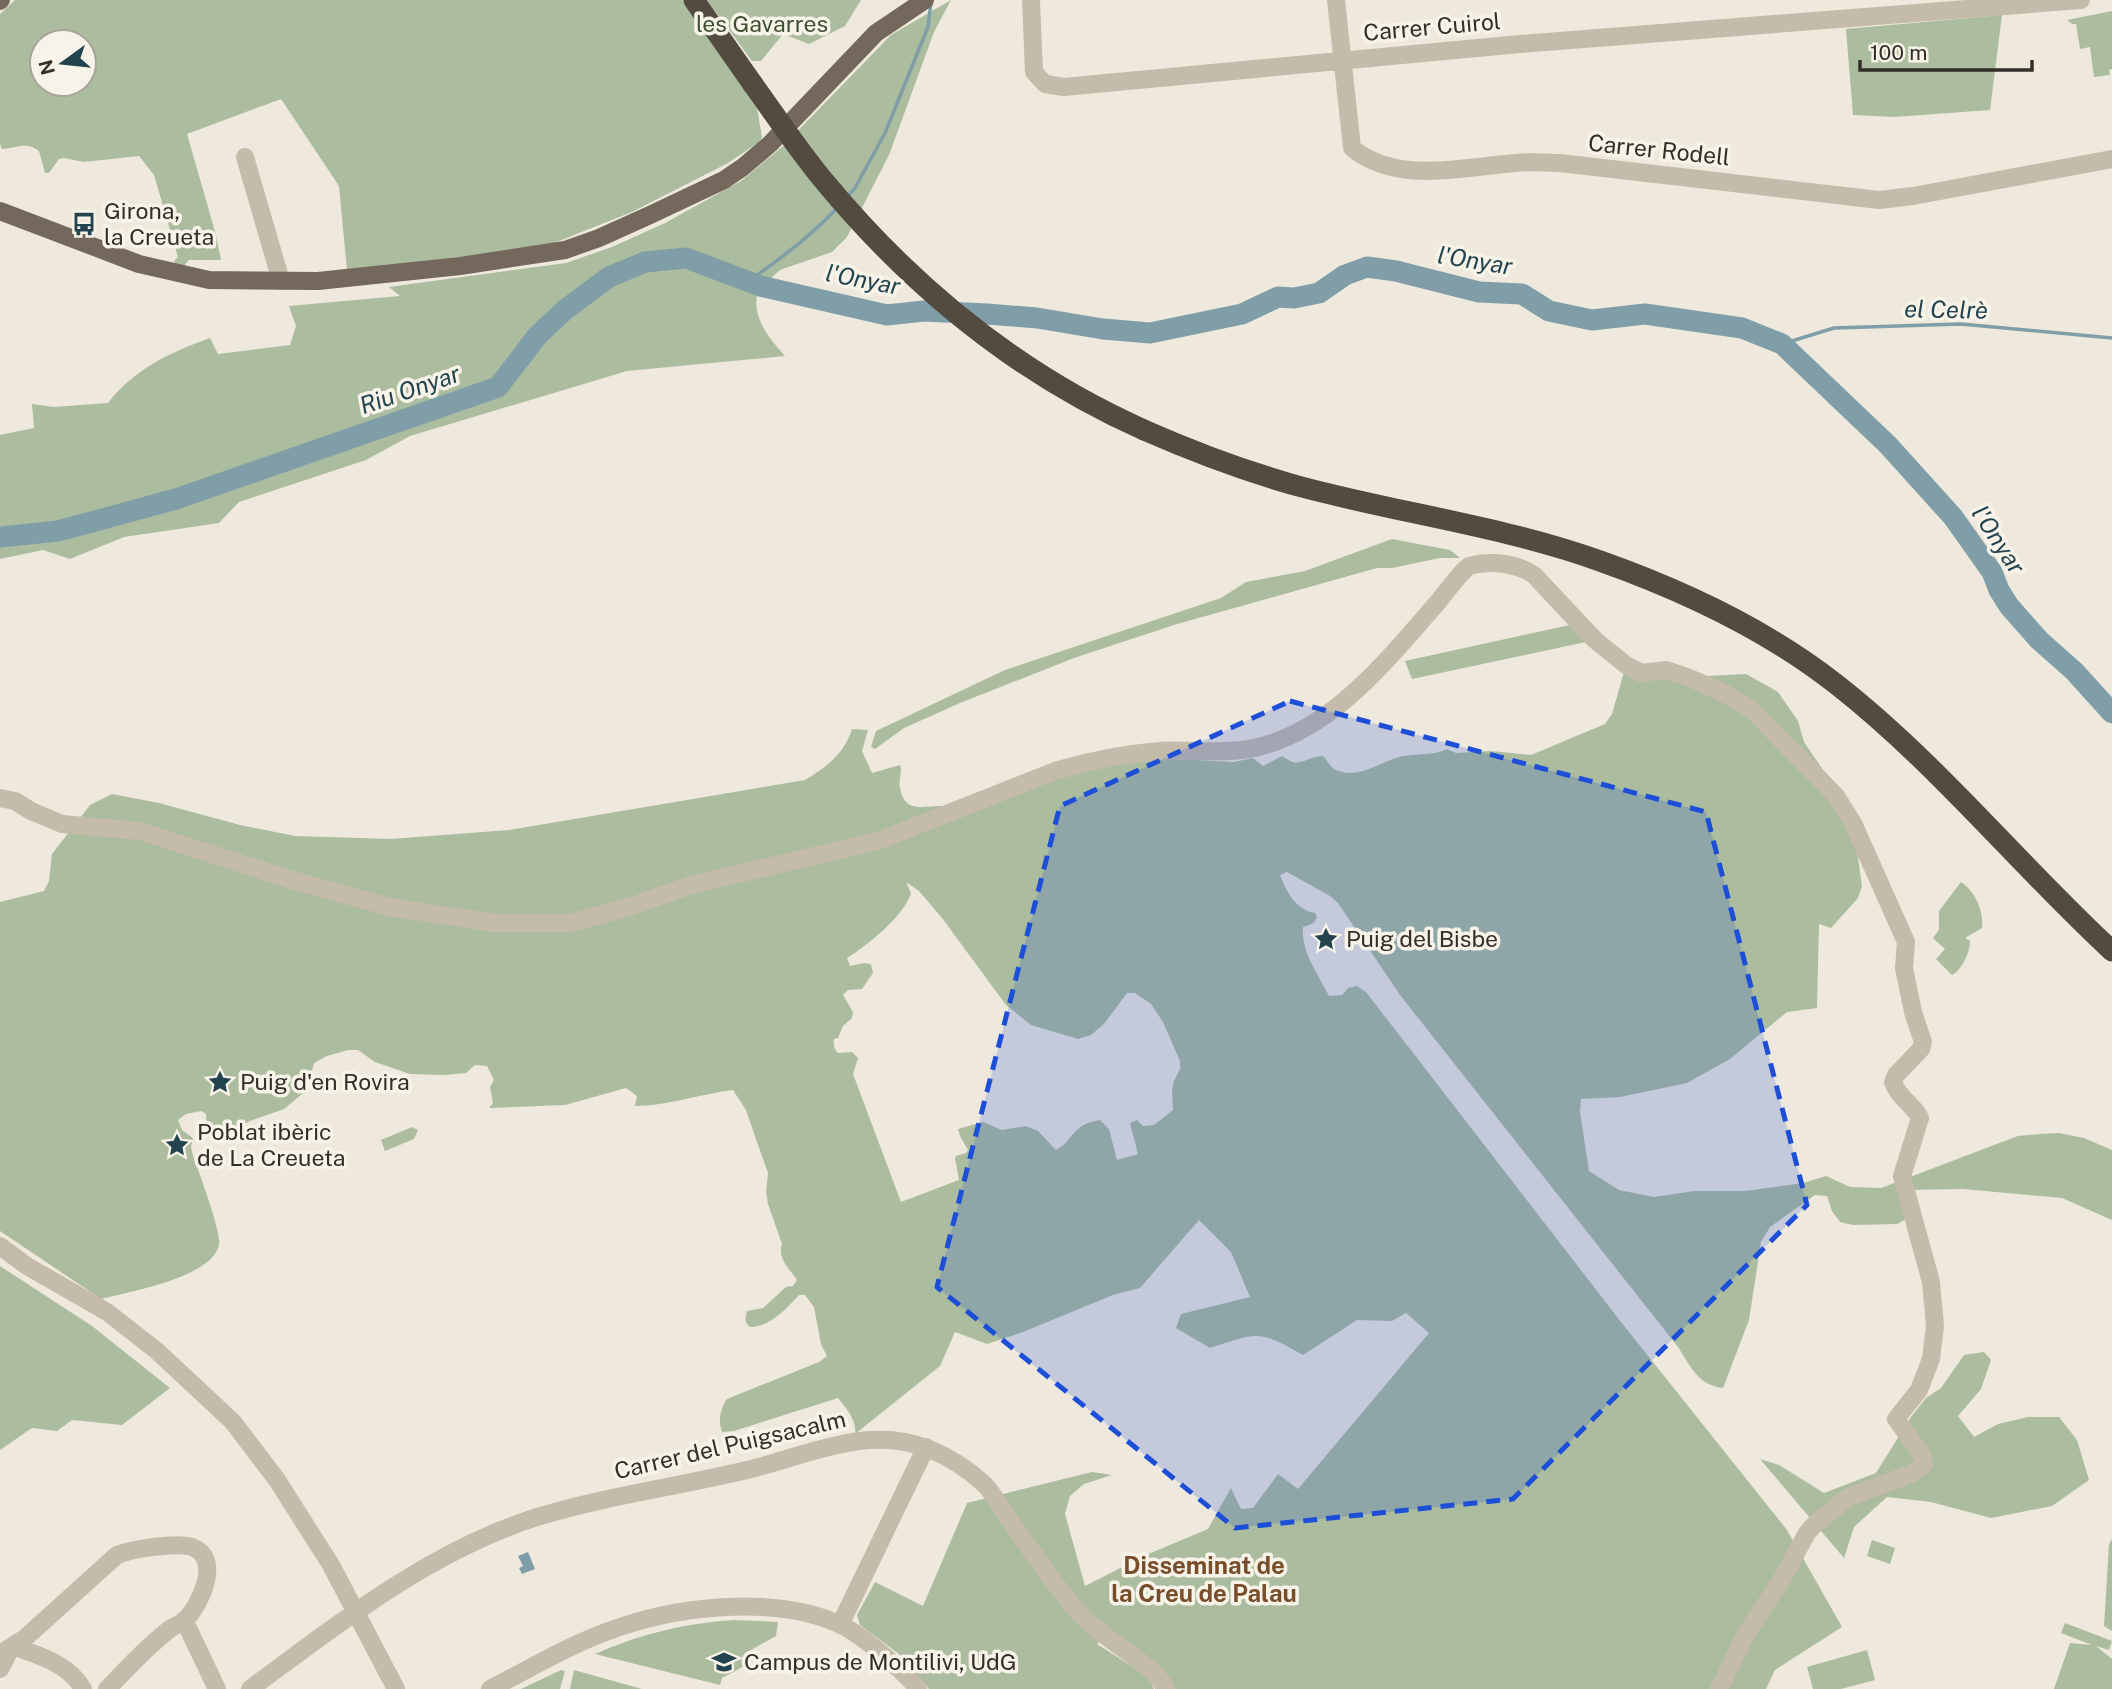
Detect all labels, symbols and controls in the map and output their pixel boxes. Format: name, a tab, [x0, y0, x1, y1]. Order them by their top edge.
street label: Carrer Cuirol	[1362, 7, 1502, 46]
park label: les Gavarres	[696, 10, 828, 37]
north arrow	[28, 28, 98, 98]
scale bar	[1860, 28, 2032, 72]
text: 100 m	[1870, 40, 1927, 65]
text: N	[34, 57, 59, 77]
street label: Carrer Rodell	[1587, 129, 1731, 170]
place label: Girona, la Creueta	[104, 197, 214, 250]
bus stop icon: Girona, la Creueta	[70, 210, 98, 238]
water label: l'Onyar	[1436, 240, 1516, 280]
water label: l'Onyar	[823, 258, 904, 300]
water label: el Celrè	[1904, 294, 1988, 324]
water label: Riu Onyar	[356, 359, 464, 419]
water label: l'Onyar	[1967, 500, 2032, 579]
place icon: Puig del Bisbe	[1312, 925, 1340, 953]
place label: Puig del Bisbe	[1346, 925, 1498, 952]
place icon: Puig d'en Rovira	[206, 1068, 234, 1096]
place label: Puig d'en Rovira	[240, 1068, 410, 1095]
place label: Poblat ibèric de La Creueta	[197, 1118, 345, 1171]
place icon: Poblat ibèric de La Creueta	[163, 1131, 191, 1159]
street label: Carrer del Puigsacalm	[612, 1405, 848, 1484]
district label: Disseminat de la Creu de Palau	[1111, 1551, 1297, 1607]
school or university icon: Campus de Montilivi, UdG	[710, 1648, 738, 1676]
place label: Campus de Montilivi, UdG	[744, 1648, 1017, 1675]

